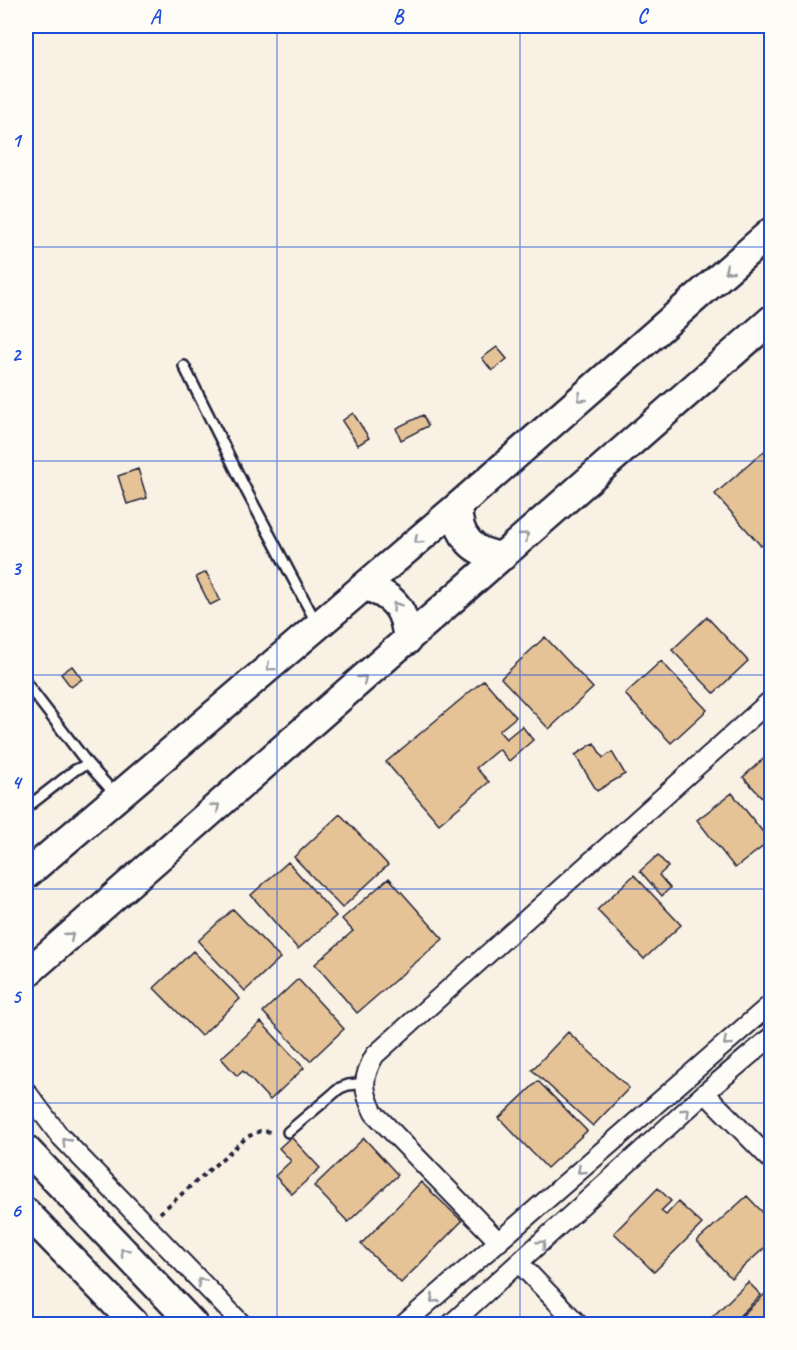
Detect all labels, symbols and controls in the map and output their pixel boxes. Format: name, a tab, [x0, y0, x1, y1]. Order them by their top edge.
text: A	[150, 4, 162, 29]
text: B	[393, 4, 405, 29]
text: C	[637, 4, 649, 29]
text: 1	[12, 128, 23, 153]
one-way arrow	[723, 262, 734, 273]
text: 2	[12, 342, 23, 367]
one-way arrow	[577, 391, 588, 402]
one-way arrow	[518, 532, 529, 543]
one-way arrow	[414, 533, 425, 544]
text: 3	[12, 556, 23, 581]
one-way arrow	[392, 602, 403, 613]
one-way arrow	[266, 660, 277, 671]
one-way arrow	[356, 675, 367, 686]
text: 4	[12, 770, 24, 795]
one-way arrow	[210, 804, 221, 815]
one-way arrow	[63, 932, 73, 943]
text: 5	[12, 984, 23, 1009]
one-way arrow	[724, 1035, 734, 1046]
one-way arrow	[679, 1108, 689, 1119]
one-way arrow	[62, 1139, 73, 1150]
one-way arrow	[577, 1163, 588, 1174]
text: 6	[11, 1198, 22, 1223]
one-way arrow	[535, 1240, 546, 1251]
one-way arrow	[120, 1248, 131, 1259]
one-way arrow	[197, 1279, 208, 1289]
one-way arrow	[430, 1292, 441, 1303]

